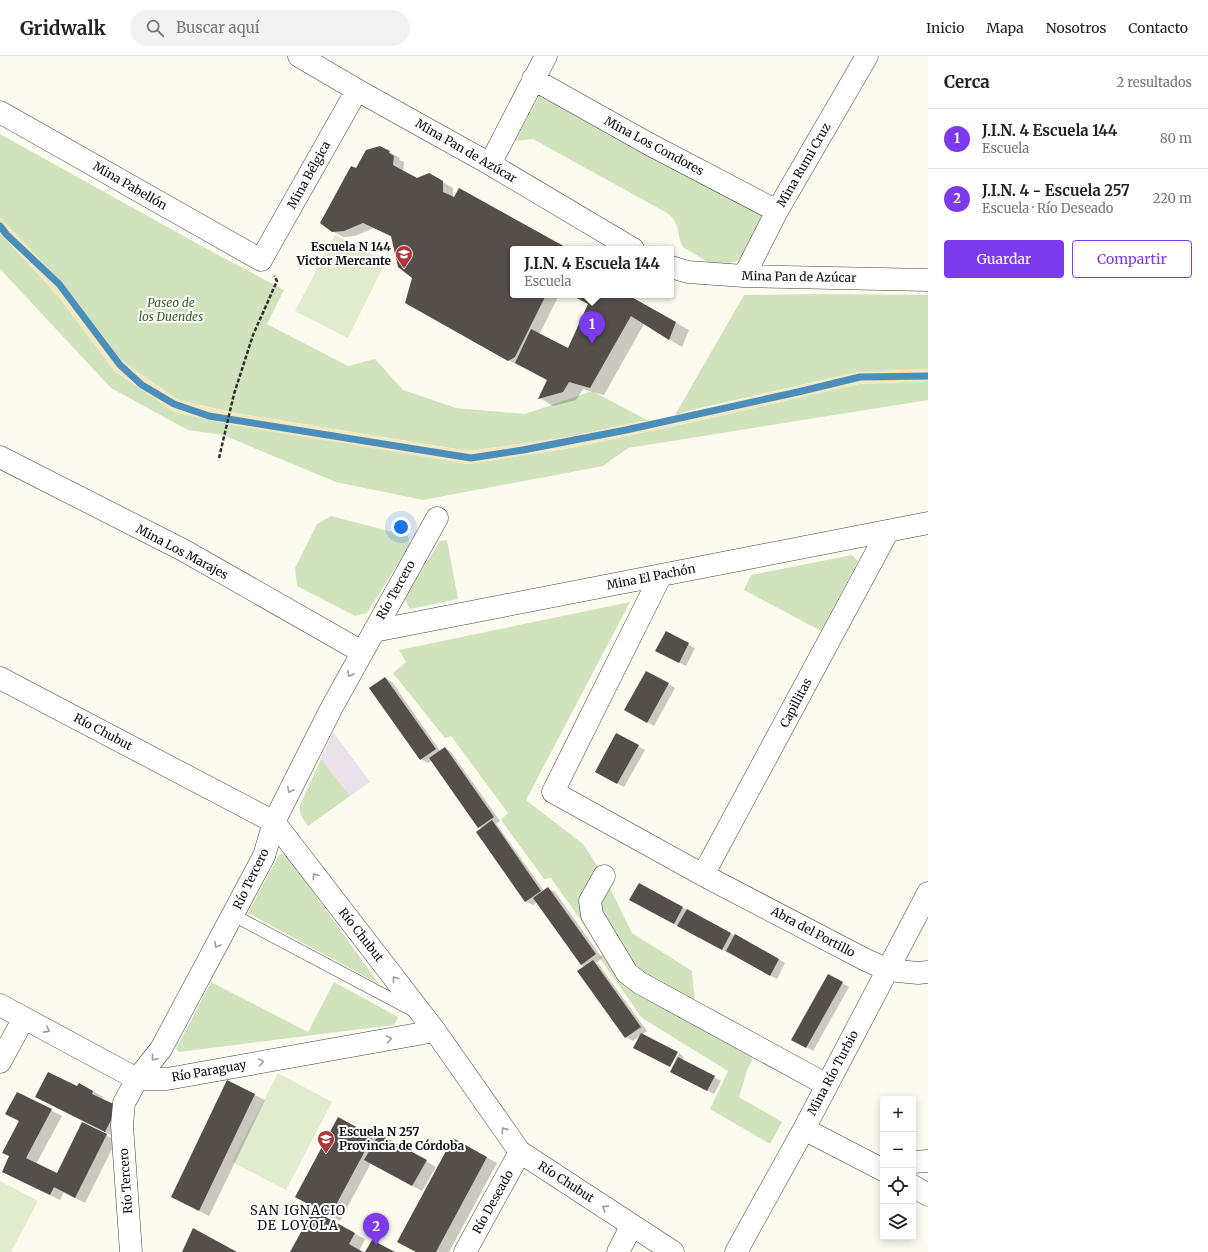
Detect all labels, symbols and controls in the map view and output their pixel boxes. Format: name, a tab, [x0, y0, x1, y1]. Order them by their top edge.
search box	[130, 10, 410, 46]
text: Gridwalk	[20, 16, 106, 40]
icon: search	[144, 17, 166, 39]
text: Buscar aquí	[176, 18, 260, 37]
text: Inicio	[926, 19, 964, 37]
text: Mapa	[986, 19, 1024, 37]
text: Nosotros	[1046, 19, 1106, 37]
text: Contacto	[1128, 19, 1188, 37]
text: Cerca	[944, 71, 990, 93]
text: 2 resultados	[1116, 74, 1192, 91]
street label: Mina Los Condores	[602, 113, 707, 178]
street label: Mina Pan de Azúcar	[413, 115, 520, 186]
street label: Mina Rumi Cruz	[773, 120, 834, 209]
text: J.I.N. 4 Escuela 144	[982, 121, 1117, 140]
text: 1	[954, 130, 960, 147]
text: 80 m	[1160, 130, 1192, 147]
street label: Mina Bélgica	[284, 138, 334, 211]
text: Escuela	[982, 140, 1029, 157]
street label: Mina Pabellón	[91, 158, 170, 213]
text: J.I.N. 4 - Escuela 257	[982, 181, 1130, 200]
text: 2	[953, 190, 961, 207]
text: 220 m	[1153, 190, 1192, 207]
text: Escuela · Río Deseado	[982, 200, 1113, 217]
place label: Escuela N 144 Victor Mercante	[296, 239, 392, 268]
button: Guardar	[944, 240, 1064, 278]
button: Compartir	[1072, 240, 1192, 278]
school or university icon: Escuela N 144 Victor Mercante	[394, 244, 414, 269]
popup	[510, 246, 674, 298]
text: J.I.N. 4 Escuela 144	[524, 254, 660, 273]
street label: Mina Pan de Azúcar	[742, 268, 857, 285]
text: Escuela	[524, 273, 572, 290]
park label: Paseo de los Duendes	[139, 295, 203, 324]
pin: 1	[579, 311, 605, 344]
your location	[391, 517, 411, 537]
street label: Mina Los Marajes	[134, 521, 231, 582]
street label: Río Tercero	[373, 557, 418, 622]
street label: Mina El Pachón	[605, 561, 697, 592]
one-way arrow	[347, 670, 354, 677]
street label: Capillitas	[776, 675, 815, 730]
street label: Río Chubut	[71, 710, 135, 753]
one-way arrow	[287, 786, 295, 793]
street label: Río Tercero	[229, 846, 272, 912]
one-way arrow	[313, 873, 320, 880]
street label: Abra del Portillo	[768, 903, 858, 960]
street label: Río Chubut	[336, 905, 387, 965]
one-way arrow	[214, 941, 222, 948]
one-way arrow	[392, 976, 399, 983]
one-way arrow	[43, 1025, 50, 1033]
street label: Mina Río Turbio	[804, 1028, 861, 1118]
one-way arrow	[386, 1035, 392, 1044]
one-way arrow	[152, 1054, 159, 1061]
street label: Río Paraguay	[170, 1057, 248, 1084]
one-way arrow	[258, 1058, 264, 1067]
map controls	[880, 1096, 916, 1240]
button: +	[880, 1096, 916, 1132]
place label: Escuela N 257 Provincia de Córdoba	[339, 1124, 464, 1153]
one-way arrow	[502, 1127, 509, 1134]
school or university icon: Escuela N 257 Provincia de Córdoba	[316, 1129, 336, 1154]
button: −	[880, 1132, 916, 1168]
street label: Río Tercero	[116, 1148, 135, 1214]
street label: Río Chubut	[535, 1158, 598, 1205]
street label: Río Deseado	[469, 1167, 516, 1236]
button: locate	[880, 1168, 916, 1204]
district label: SAN IGNACIO DE LOYOLA	[250, 1202, 346, 1234]
button: layers	[880, 1204, 916, 1240]
one-way arrow	[603, 1206, 610, 1213]
pin: 2	[363, 1213, 389, 1246]

